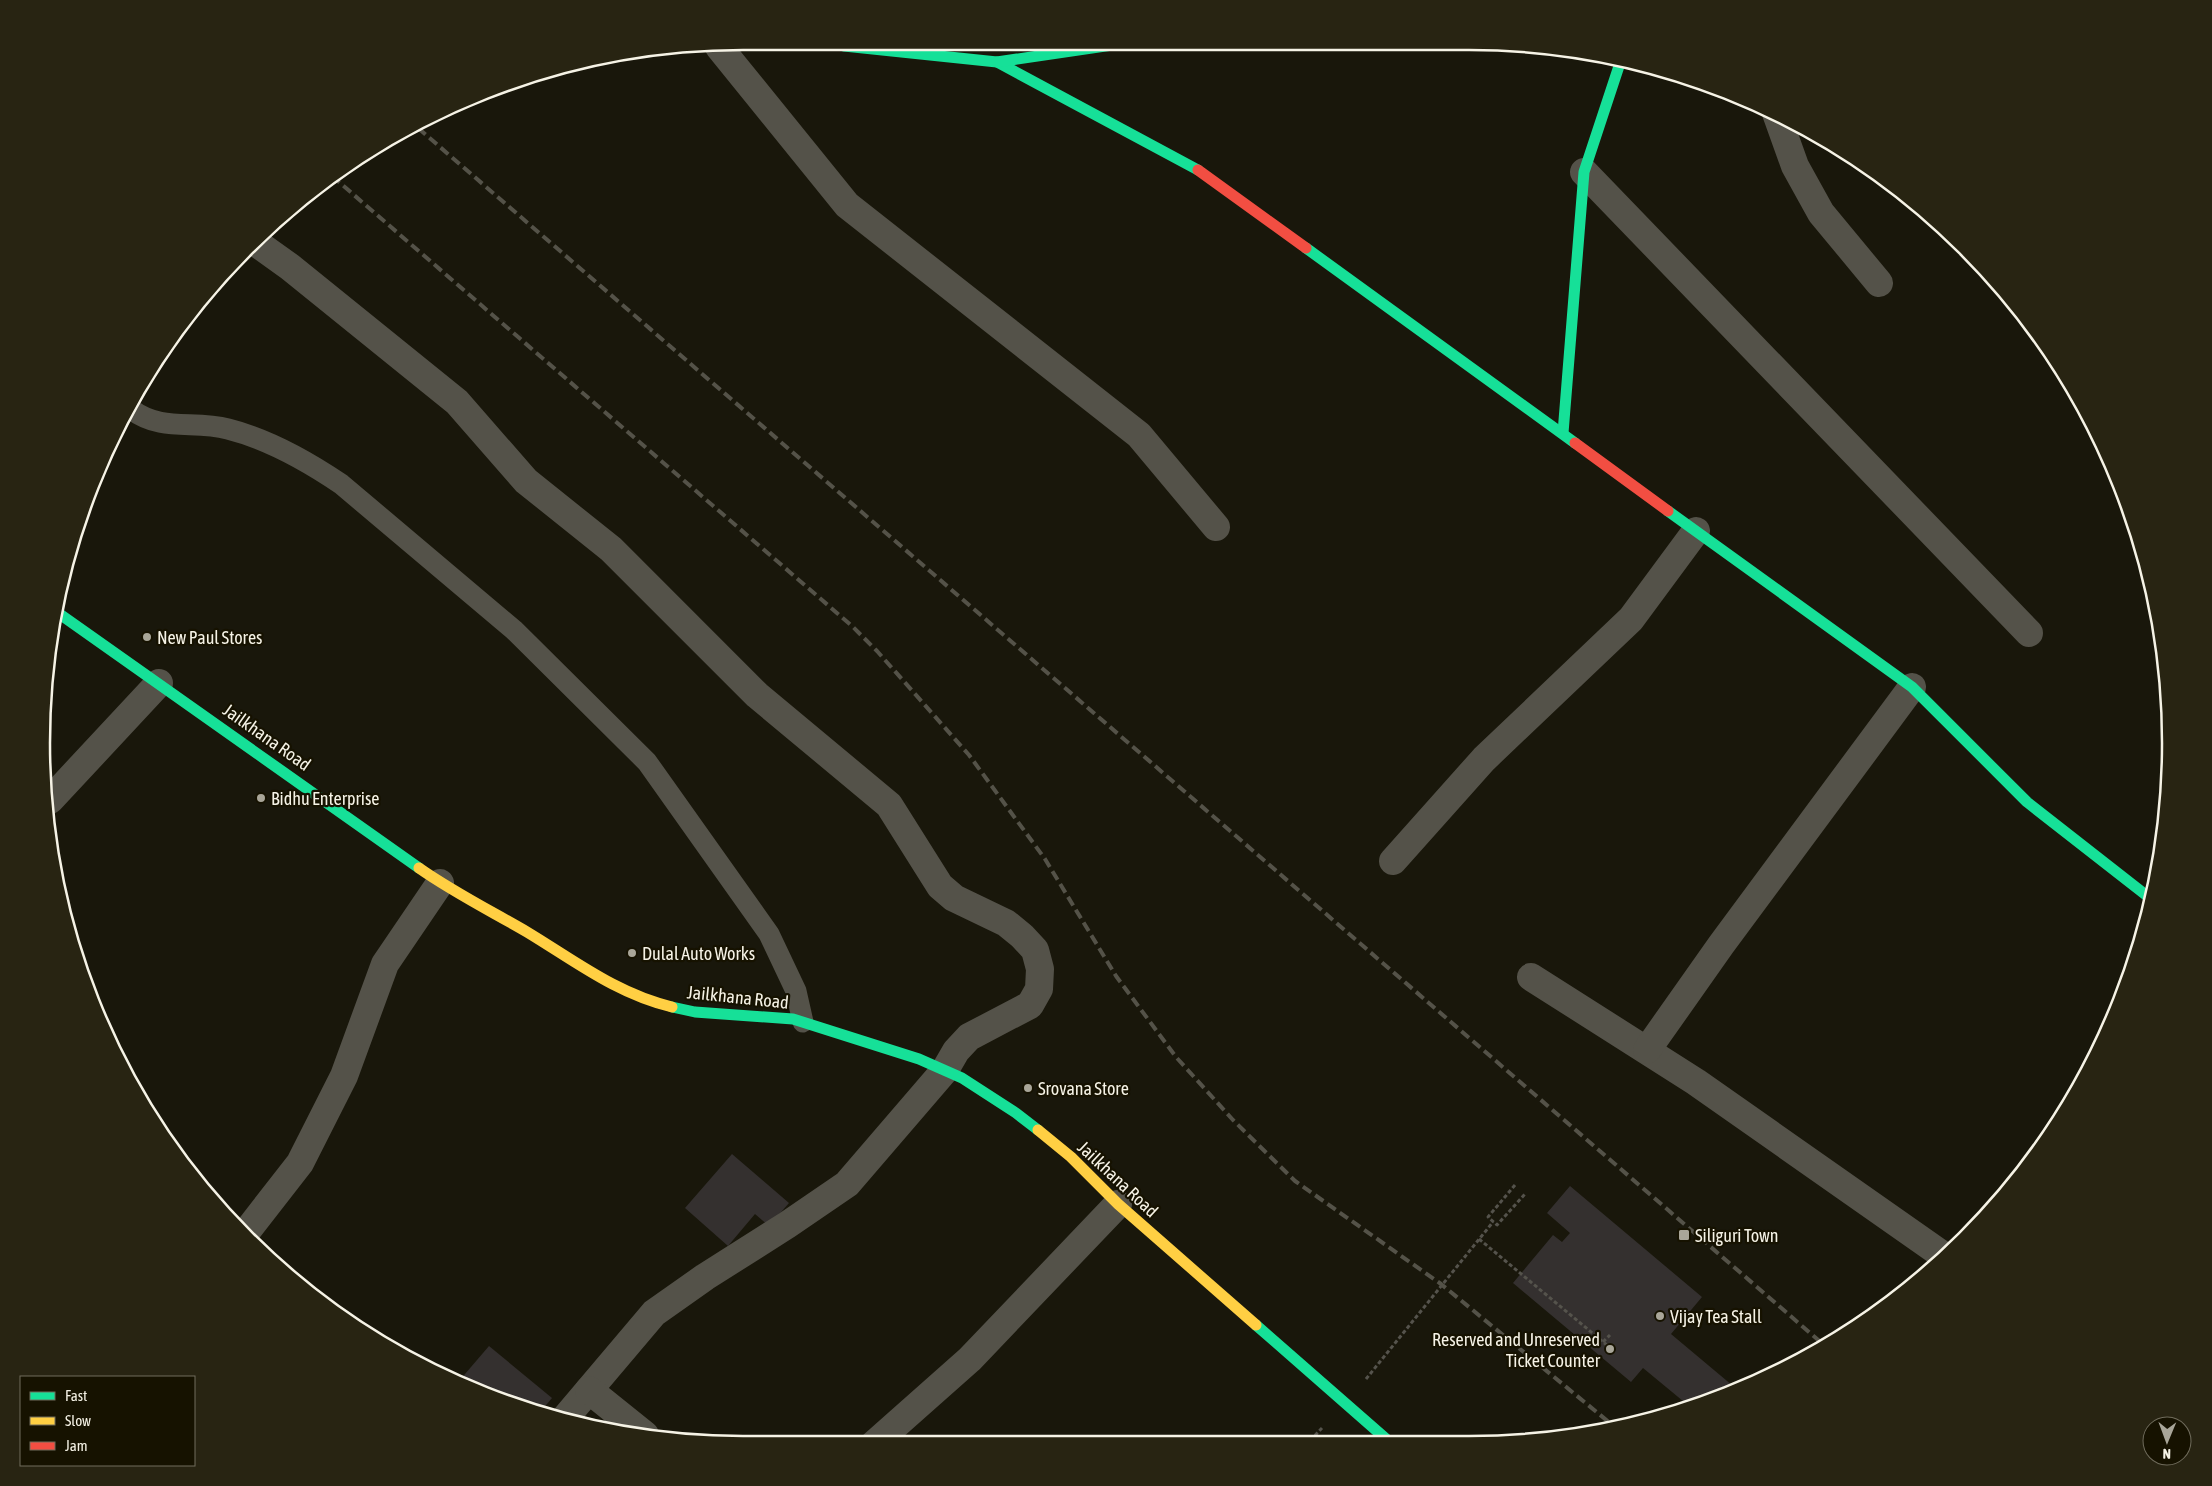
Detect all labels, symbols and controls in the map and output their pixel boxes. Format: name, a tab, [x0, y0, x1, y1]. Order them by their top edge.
place label: New Paul Stores	[157, 627, 262, 648]
marker: New Paul Stores	[141, 631, 153, 643]
street label: Jailkhana Road	[219, 699, 315, 775]
place label: Bidhu Enterprise	[271, 788, 380, 809]
marker: Bidhu Enterprise	[255, 792, 267, 804]
place label: Dulal Auto Works	[642, 943, 755, 964]
marker: Dulal Auto Works	[626, 947, 638, 959]
street label: Jailkhana Road	[686, 981, 790, 1013]
place label: Srovana Store	[1038, 1078, 1129, 1099]
marker: Srovana Store	[1022, 1082, 1034, 1094]
street label: Jailkhana Road	[1074, 1137, 1162, 1221]
place label: Siliguri Town	[1695, 1225, 1779, 1246]
marker: Siliguri Town	[1677, 1228, 1691, 1242]
place label: Vijay Tea Stall	[1670, 1306, 1762, 1327]
marker: Vijay Tea Stall	[1654, 1310, 1666, 1322]
place label: Reserved and Unreserved Ticket Counter	[1432, 1329, 1601, 1371]
marker: Reserved and Unreserved Ticket Counter	[1604, 1343, 1616, 1355]
legend	[20, 1376, 195, 1466]
text: Fast	[65, 1387, 87, 1404]
text: Slow	[65, 1412, 91, 1429]
north arrow	[2142, 1416, 2192, 1466]
text: Jam	[65, 1437, 88, 1454]
text: N	[2163, 1446, 2171, 1462]

